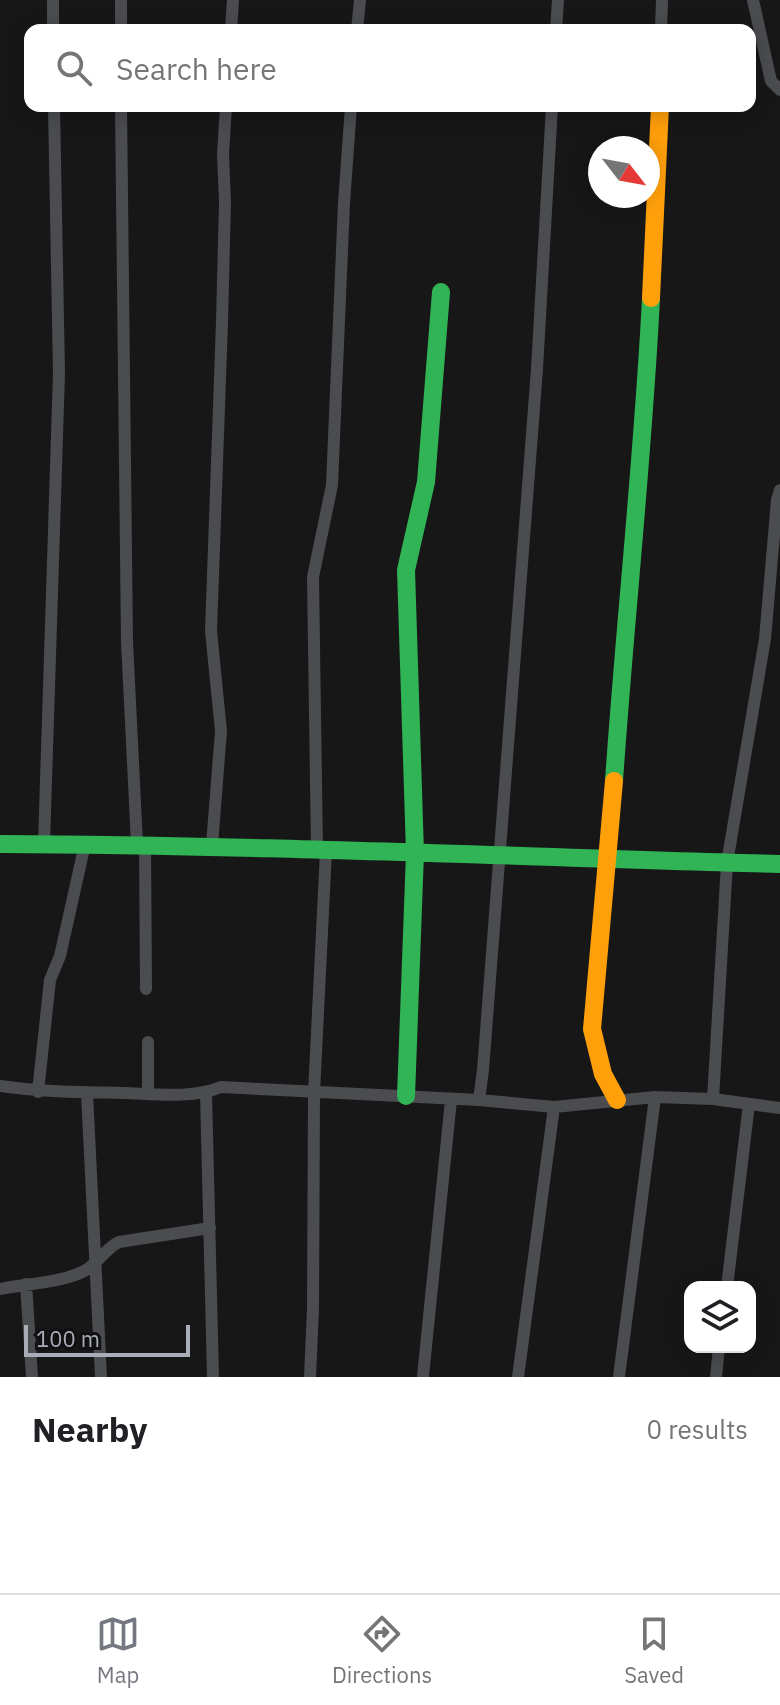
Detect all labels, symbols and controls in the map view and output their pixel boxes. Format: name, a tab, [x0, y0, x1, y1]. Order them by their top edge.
search box	[24, 24, 756, 112]
icon: search	[52, 46, 96, 90]
text: Search here	[116, 49, 277, 88]
north arrow	[588, 136, 660, 208]
map controls	[684, 1281, 756, 1353]
button: layers	[684, 1281, 756, 1353]
scale bar	[24, 1321, 190, 1357]
text: 100 m	[36, 1324, 100, 1353]
text: Nearby	[32, 1407, 147, 1451]
text: 0 results	[646, 1412, 748, 1446]
tab: Map	[96, 1612, 140, 1689]
tab: Directions	[332, 1612, 432, 1689]
tab: Saved	[624, 1612, 684, 1689]

